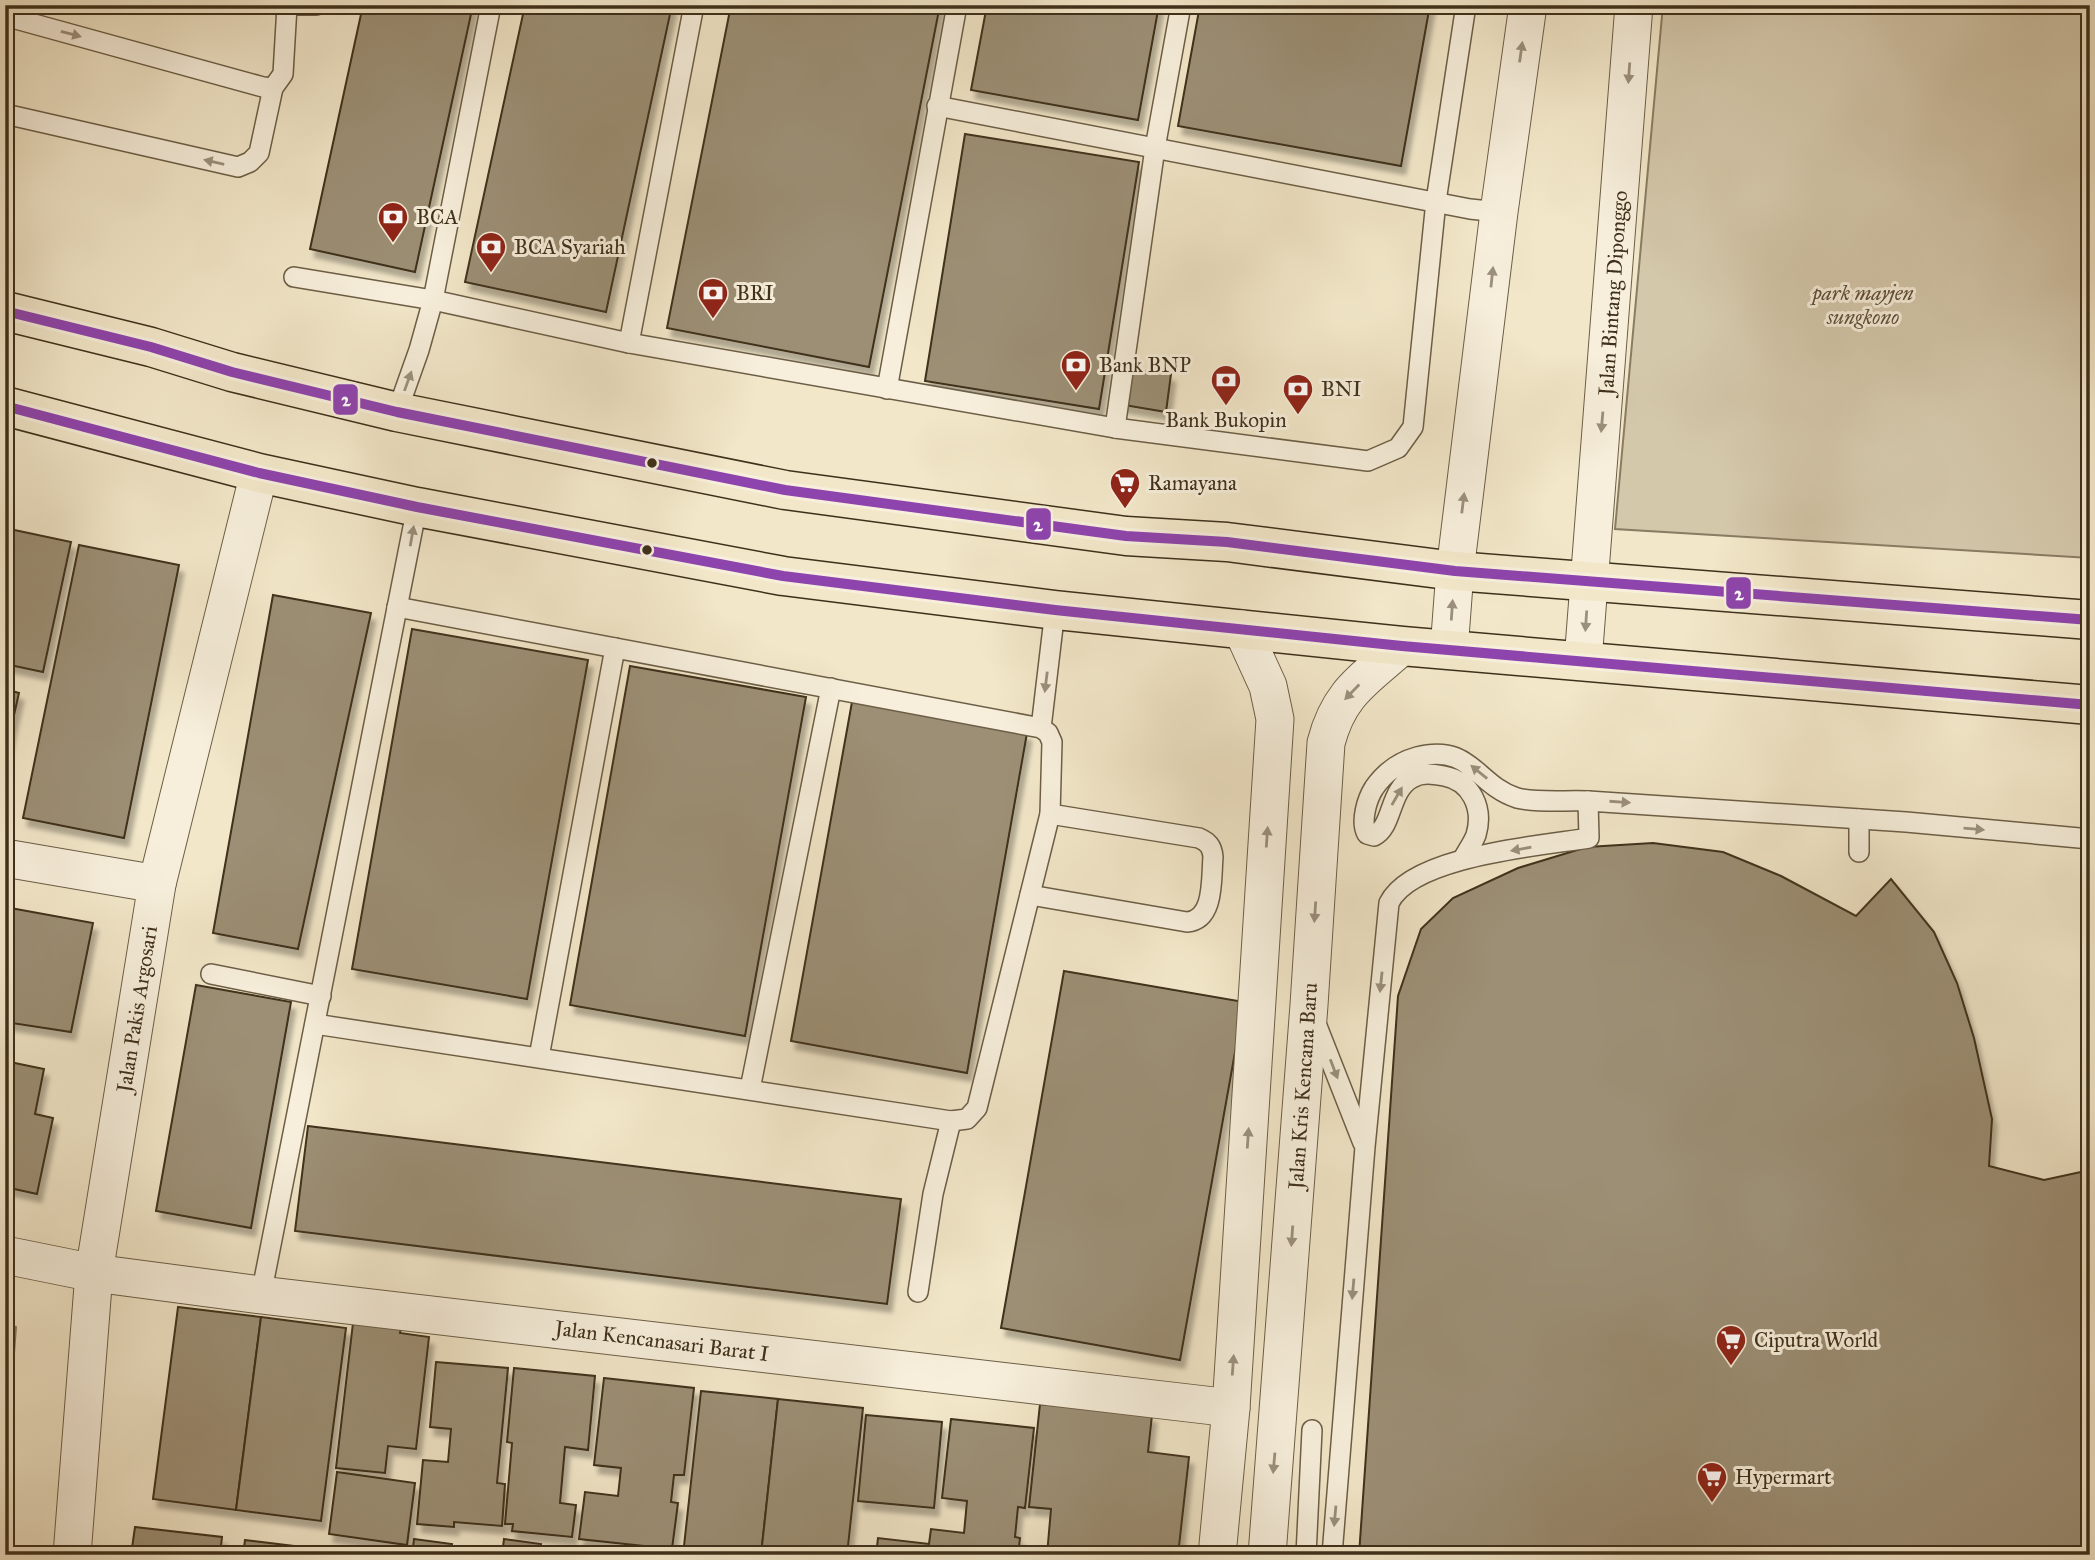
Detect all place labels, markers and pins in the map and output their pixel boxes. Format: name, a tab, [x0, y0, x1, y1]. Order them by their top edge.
bank icon: BCA	[376, 200, 410, 244]
place label: BCA	[416, 204, 458, 230]
bank icon: BCA Syariah	[474, 230, 508, 274]
place label: BCA Syariah	[514, 234, 626, 260]
bank icon: BRI	[696, 276, 730, 320]
place label: BRI	[736, 280, 774, 306]
bank icon: Bank BNP	[1059, 348, 1093, 392]
place label: Bank BNP	[1099, 352, 1191, 378]
bank icon: Bank Bukopin	[1209, 363, 1243, 407]
bank icon: BNI	[1281, 372, 1315, 416]
place label: BNI	[1321, 376, 1362, 402]
place label: Bank Bukopin	[1165, 407, 1287, 433]
unlabelled marker	[645, 456, 659, 470]
supermarket icon: Ramayana	[1108, 466, 1142, 510]
place label: Ramayana	[1148, 470, 1237, 496]
unlabelled marker	[640, 543, 654, 557]
supermarket icon: Ciputra World	[1714, 1323, 1748, 1367]
place label: Ciputra World	[1754, 1327, 1879, 1353]
supermarket icon: Hypermart	[1695, 1460, 1729, 1504]
place label: Hypermart	[1735, 1464, 1832, 1490]

